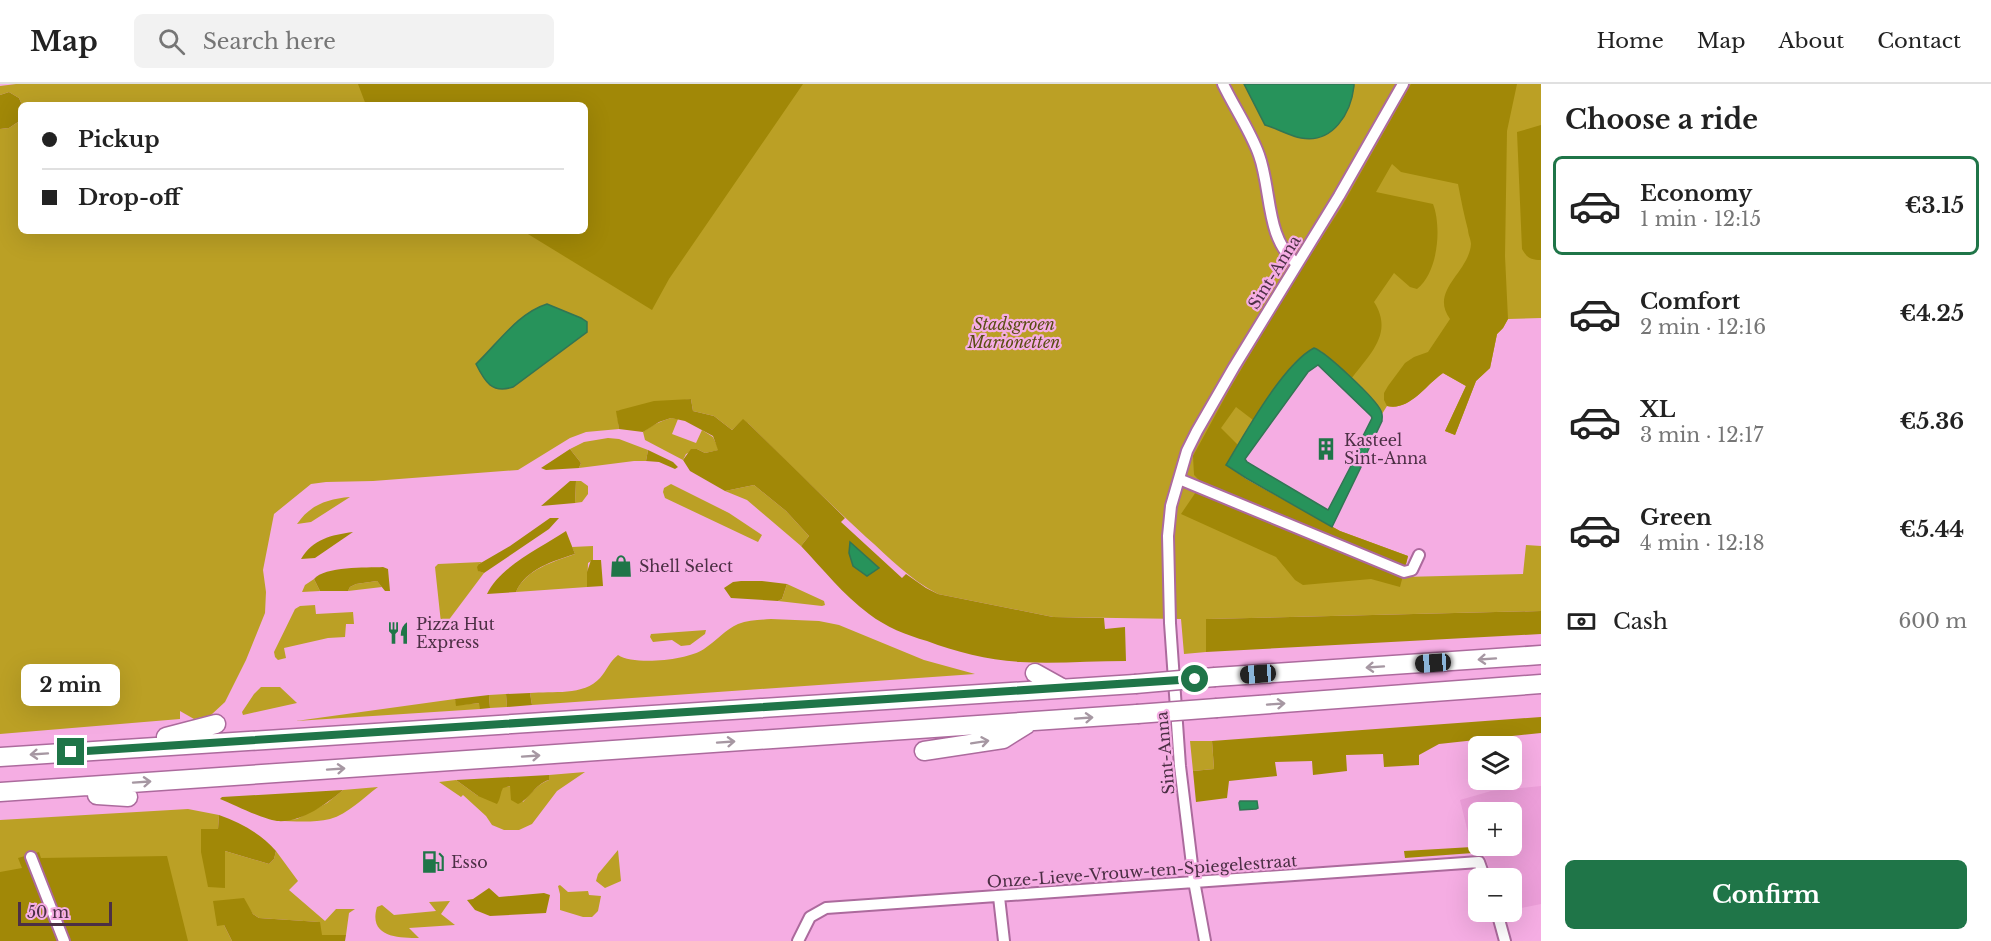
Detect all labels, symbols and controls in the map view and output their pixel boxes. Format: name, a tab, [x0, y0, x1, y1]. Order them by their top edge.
search box	[134, 14, 554, 68]
text: Map	[30, 24, 98, 59]
icon: search	[155, 25, 188, 58]
text: Search here	[203, 28, 336, 55]
text: Home	[1597, 28, 1664, 54]
text: Map	[1697, 28, 1745, 54]
text: About	[1778, 28, 1844, 54]
text: Contact	[1877, 28, 1961, 54]
text: Choose a ride	[1565, 103, 1758, 136]
text: Pickup	[78, 126, 160, 153]
icon: car	[1568, 179, 1622, 233]
text: Economy	[1640, 180, 1752, 207]
text: Drop-off	[78, 184, 180, 211]
text: €3.15	[1905, 192, 1964, 219]
text: 1 min · 12:15	[1640, 207, 1761, 231]
street label: Sint-Anna	[1243, 231, 1305, 313]
icon: car	[1568, 287, 1622, 341]
text: Comfort	[1640, 288, 1740, 315]
text: €4.25	[1899, 300, 1964, 327]
park label: Stadsgroen Marionetten	[967, 314, 1060, 352]
text: 2 min · 12:16	[1640, 315, 1766, 339]
icon: car	[1568, 395, 1622, 449]
text: XL	[1640, 396, 1675, 423]
text: €5.36	[1900, 408, 1964, 435]
text: 3 min · 12:17	[1640, 423, 1763, 447]
place label: Kasteel Sint-Anna	[1344, 430, 1427, 468]
building icon: Kasteel Sint-Anna	[1313, 436, 1339, 462]
icon: car	[1568, 503, 1622, 557]
text: Green	[1640, 504, 1712, 531]
text: €5.44	[1899, 516, 1964, 543]
text: 4 min · 12:18	[1640, 531, 1765, 555]
shop icon: Shell Select	[608, 553, 634, 579]
place label: Shell Select	[639, 556, 733, 576]
icon: cash	[1565, 605, 1598, 638]
text: Cash	[1613, 608, 1668, 635]
text: 600 m	[1898, 609, 1967, 633]
place label: Pizza Hut Express	[416, 614, 495, 652]
restaurant icon: Pizza Hut Express	[385, 620, 411, 646]
car	[1414, 653, 1452, 673]
one-way arrow	[1477, 654, 1497, 665]
one-way arrow	[1365, 661, 1385, 672]
car	[1239, 664, 1277, 684]
callout: 2 min	[22, 665, 121, 707]
route start	[1181, 665, 1208, 692]
text: 2 min	[39, 673, 102, 697]
one-way arrow	[1265, 698, 1285, 709]
street label: Sint-Anna	[1151, 711, 1179, 795]
one-way arrow	[1074, 712, 1094, 723]
map controls	[1468, 736, 1522, 922]
button: layers	[1468, 736, 1522, 790]
one-way arrow	[715, 737, 735, 748]
one-way arrow	[969, 737, 989, 748]
route end	[57, 738, 84, 765]
one-way arrow	[29, 749, 49, 760]
one-way arrow	[520, 750, 540, 761]
one-way arrow	[326, 763, 346, 774]
one-way arrow	[131, 776, 151, 787]
button: +	[1468, 802, 1522, 856]
fuel station icon: Esso	[420, 849, 446, 875]
street label: Onze-Lieve-Vrouw-ten-Spiegelestraat	[986, 850, 1298, 892]
place label: Esso	[451, 852, 488, 872]
button: Confirm	[1565, 860, 1967, 929]
button: −	[1468, 868, 1522, 922]
scale bar	[18, 899, 112, 926]
text: 50 m	[27, 902, 69, 922]

